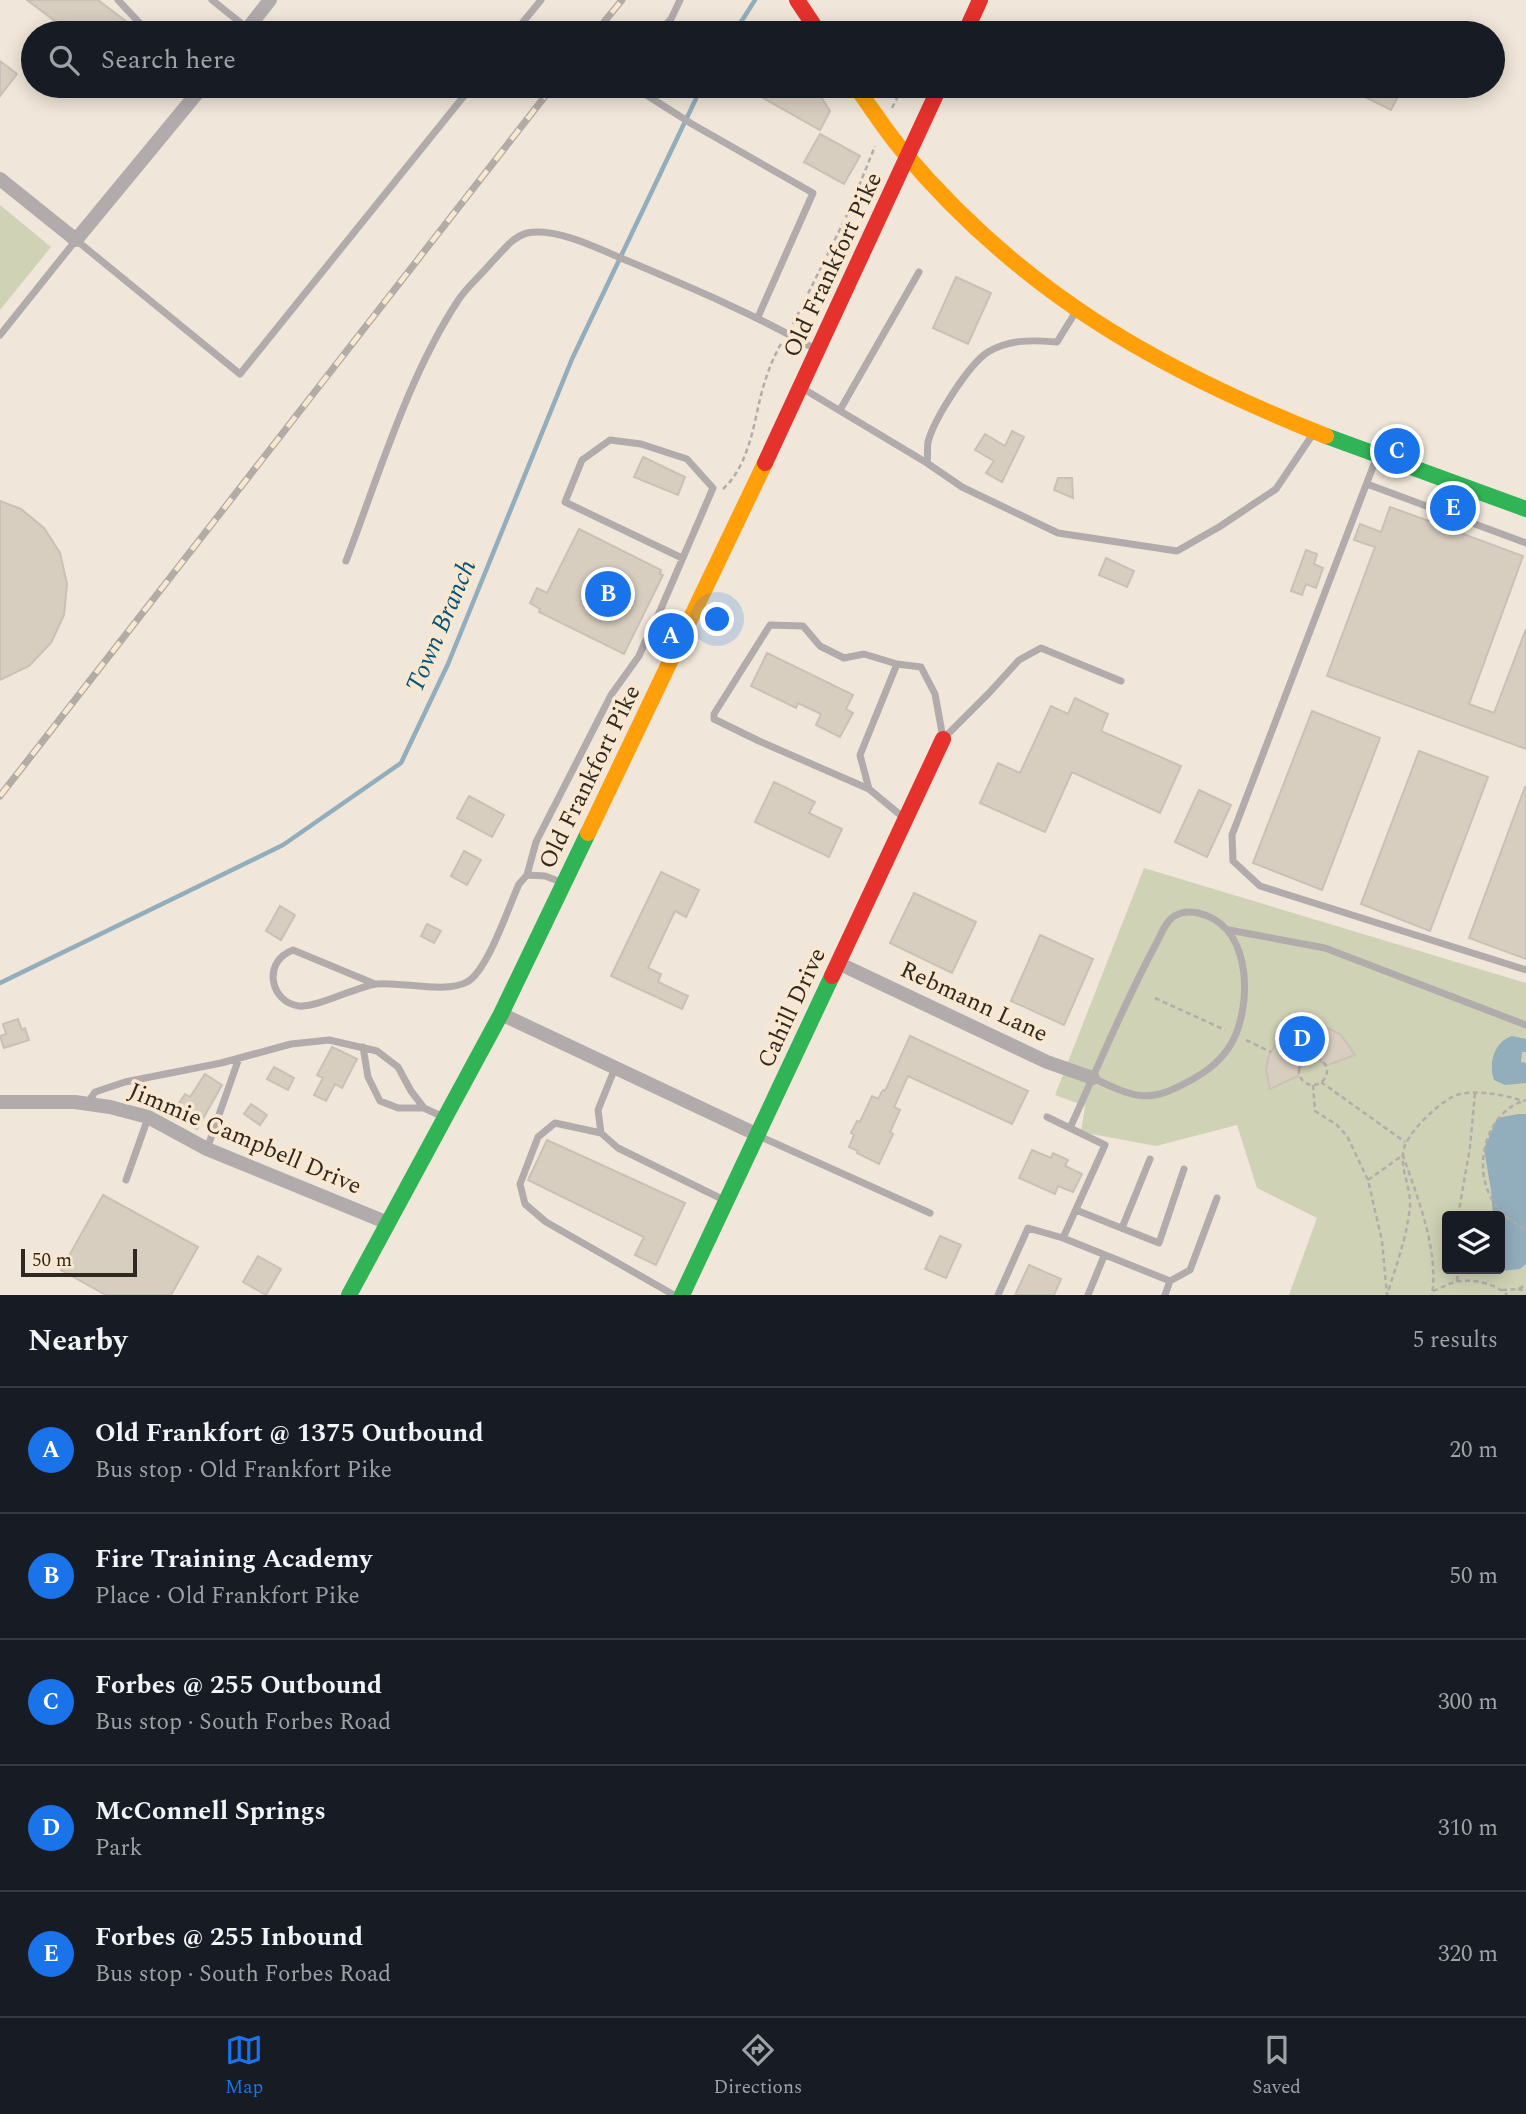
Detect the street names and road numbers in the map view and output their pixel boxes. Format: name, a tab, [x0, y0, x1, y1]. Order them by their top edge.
street label: Old Frankfort Pike	[774, 166, 892, 364]
street label: Old Frankfort Pike	[530, 679, 650, 875]
street label: Cahill Drive	[748, 942, 836, 1074]
street label: Rebmann Lane	[894, 952, 1054, 1052]
street label: Jimmie Campbell Drive	[123, 1074, 367, 1204]

